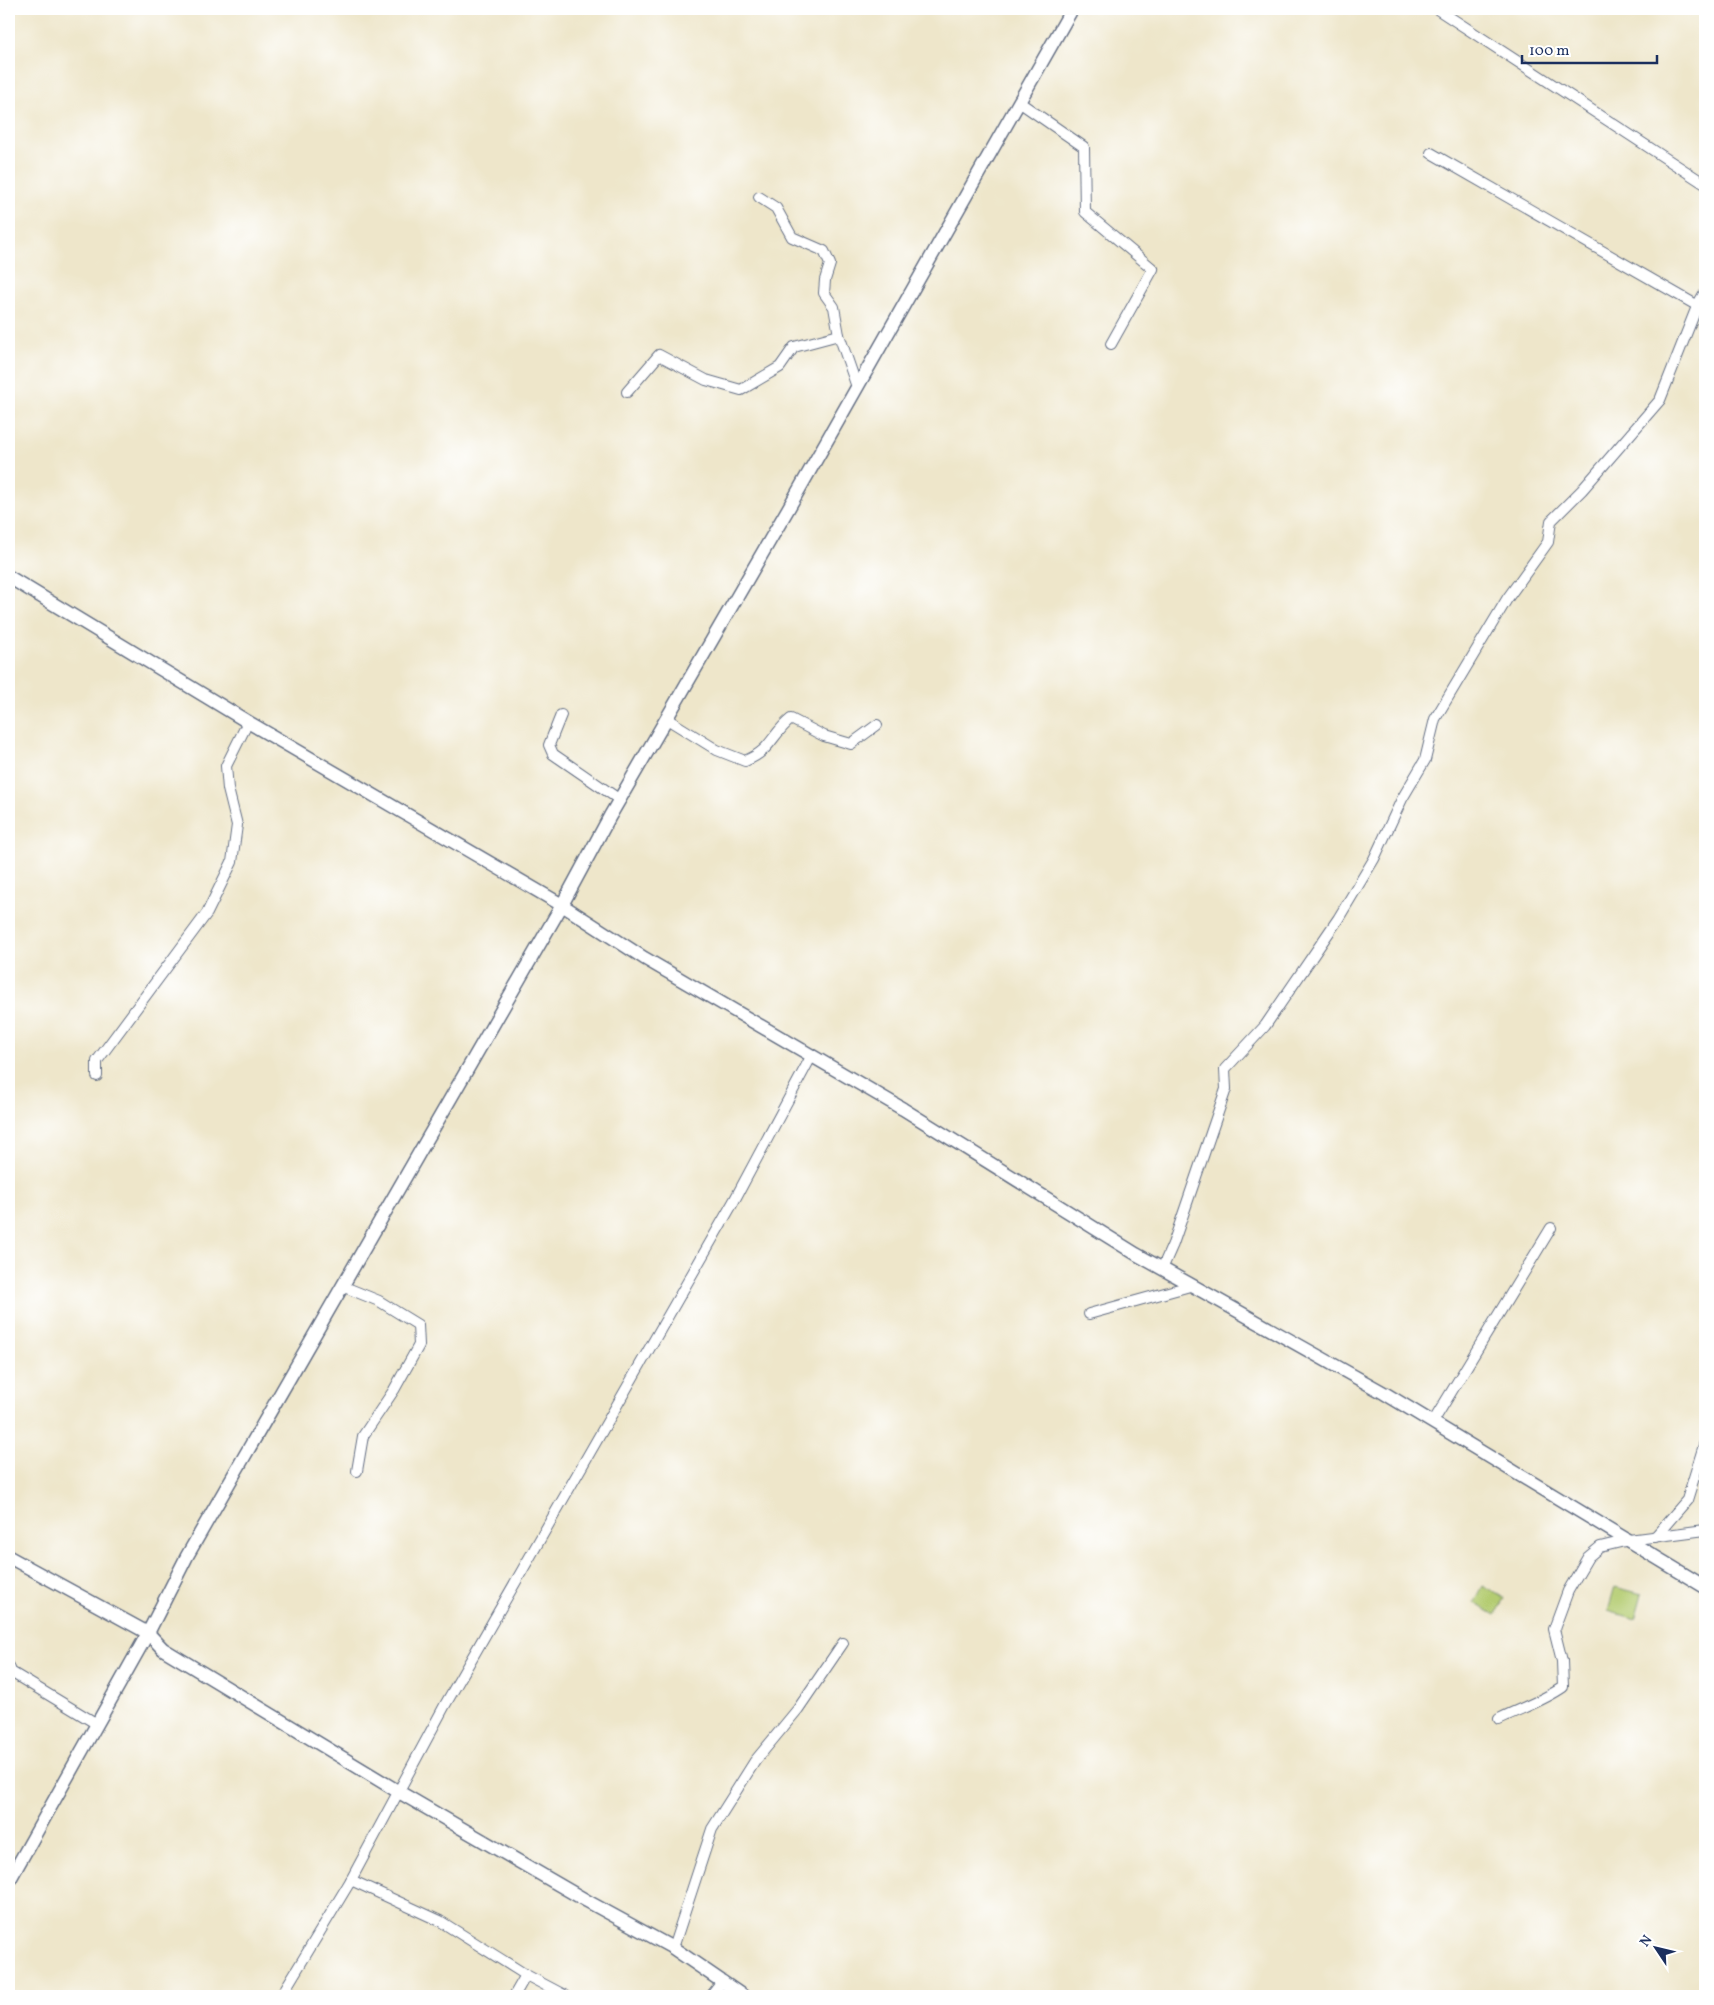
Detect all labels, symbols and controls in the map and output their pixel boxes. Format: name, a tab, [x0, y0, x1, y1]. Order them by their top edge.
scale bar	[1522, 32, 1656, 64]
text: 100 m	[1529, 41, 1569, 62]
north arrow	[1632, 1922, 1682, 1972]
text: N	[1636, 1932, 1657, 1951]

